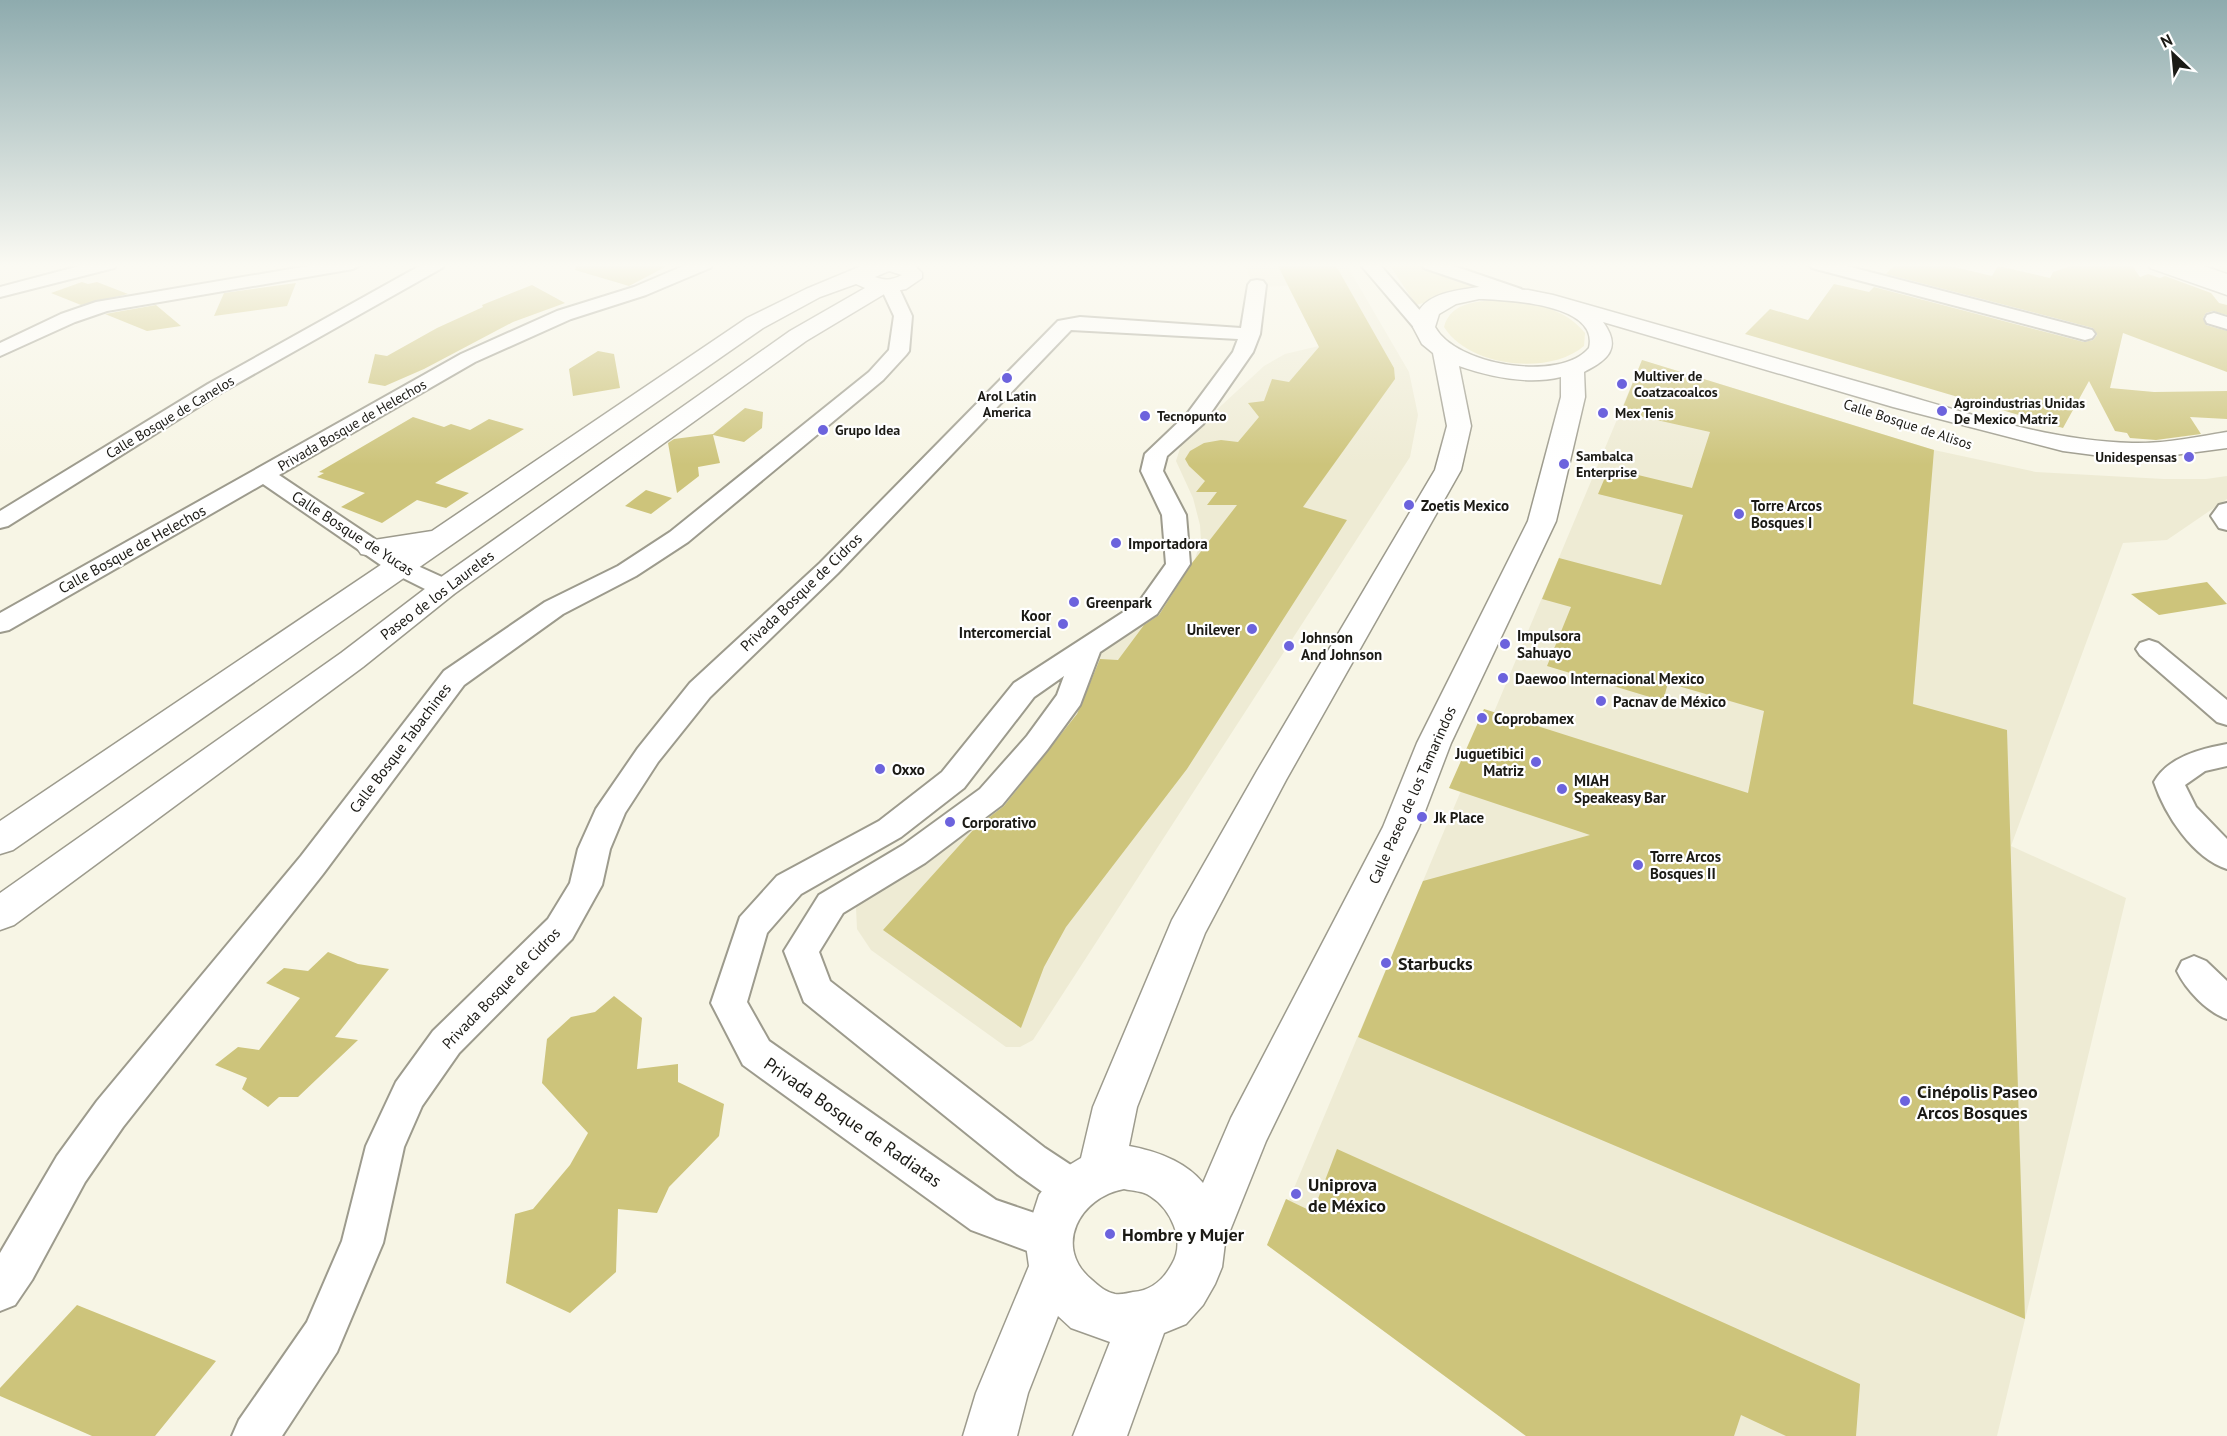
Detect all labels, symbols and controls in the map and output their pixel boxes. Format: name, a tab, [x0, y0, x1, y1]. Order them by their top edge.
north arrow	[2143, 24, 2203, 84]
text: N	[2157, 29, 2176, 52]
place label: Multiver de Coatzacoalcos	[1634, 367, 1718, 401]
street label: Calle Bosque de Canelos	[103, 371, 238, 462]
marker: Arol Latin America	[1000, 371, 1014, 385]
street label: Privada Bosque de Helechos	[275, 375, 430, 475]
marker: Multiver de Coatzacoalcos	[1615, 377, 1629, 391]
place label: Arol Latin America	[978, 387, 1036, 421]
place label: Agroindustrias Unidas De Mexico Matriz	[1954, 394, 2085, 428]
street label: Calle Bosque de Alisos	[1841, 395, 1975, 453]
place label: Mex Tenis	[1615, 404, 1674, 422]
marker: Agroindustrias Unidas De Mexico Matriz	[1935, 404, 1949, 418]
marker: Mex Tenis	[1596, 406, 1610, 420]
place label: Tecnopunto	[1157, 407, 1227, 425]
marker: Tecnopunto	[1138, 409, 1152, 423]
place label: Grupo Idea	[835, 421, 900, 439]
marker: Grupo Idea	[816, 423, 830, 437]
place label: Sambalca Enterprise	[1576, 447, 1637, 481]
place label: Unidespensas	[2095, 448, 2177, 466]
marker: Unidespensas	[2182, 450, 2196, 464]
marker: Sambalca Enterprise	[1557, 457, 1571, 471]
street label: Calle Bosque de Yucas	[288, 486, 418, 580]
place label: Zoetis Mexico	[1421, 496, 1509, 515]
place label: Torre Arcos Bosques I	[1751, 496, 1822, 532]
marker: Zoetis Mexico	[1402, 498, 1416, 512]
street label: Calle Bosque de Helechos	[55, 501, 209, 597]
marker: Torre Arcos Bosques I	[1732, 507, 1746, 521]
street label: Privada Bosque de Cidros	[736, 529, 866, 655]
place label: Importadora	[1128, 534, 1208, 553]
marker: Importadora	[1109, 536, 1123, 550]
street label: Paseo de los Laureles	[376, 546, 498, 644]
place label: Greenpark	[1086, 593, 1153, 612]
marker: Greenpark	[1067, 595, 1081, 609]
place label: Koor Intercomercial	[959, 606, 1052, 642]
marker: Koor Intercomercial	[1056, 617, 1070, 631]
place label: Unilever	[1187, 620, 1241, 639]
marker: Unilever	[1245, 622, 1259, 636]
place label: Impulsora Sahuayo	[1517, 626, 1581, 662]
place label: Johnson And Johnson	[1300, 628, 1382, 664]
marker: Impulsora Sahuayo	[1498, 637, 1512, 651]
marker: Johnson And Johnson	[1282, 639, 1296, 653]
place label: Daewoo Internacional Mexico	[1515, 669, 1704, 688]
marker: Daewoo Internacional Mexico	[1496, 671, 1510, 685]
street label: Calle Bosque Tabachines	[345, 679, 455, 817]
place label: Pacnav de México	[1613, 692, 1726, 711]
marker: Pacnav de México	[1594, 694, 1608, 708]
street label: Calle Paseo de los Tamarindos	[1364, 703, 1460, 887]
place label: Coprobamex	[1494, 709, 1574, 728]
marker: Coprobamex	[1475, 711, 1489, 725]
place label: Juguetibici Matriz	[1454, 744, 1524, 780]
marker: Juguetibici Matriz	[1529, 755, 1543, 769]
place label: Oxxo	[892, 760, 925, 779]
marker: Oxxo	[873, 762, 887, 776]
place label: MIAH Speakeasy Bar	[1574, 771, 1666, 807]
marker: MIAH Speakeasy Bar	[1555, 782, 1569, 796]
place label: Jk Place	[1433, 808, 1484, 827]
marker: Jk Place	[1415, 810, 1429, 824]
place label: Corporativo	[962, 813, 1036, 832]
marker: Corporativo	[943, 815, 957, 829]
place label: Torre Arcos Bosques II	[1650, 847, 1721, 883]
marker: Torre Arcos Bosques II	[1631, 858, 1645, 872]
street label: Privada Bosque de Cidros	[438, 923, 564, 1053]
place label: Starbucks	[1398, 952, 1473, 975]
marker: Starbucks	[1379, 956, 1393, 970]
street label: Privada Bosque de Radiatas	[760, 1052, 946, 1192]
place label: Cinépolis Paseo Arcos Bosques	[1917, 1080, 2038, 1124]
marker: Cinépolis Paseo Arcos Bosques	[1898, 1094, 1912, 1108]
place label: Uniprova de México	[1308, 1173, 1386, 1217]
marker: Uniprova de México	[1289, 1187, 1303, 1201]
place label: Hombre y Mujer	[1122, 1223, 1245, 1246]
marker: Hombre y Mujer	[1103, 1227, 1117, 1241]

